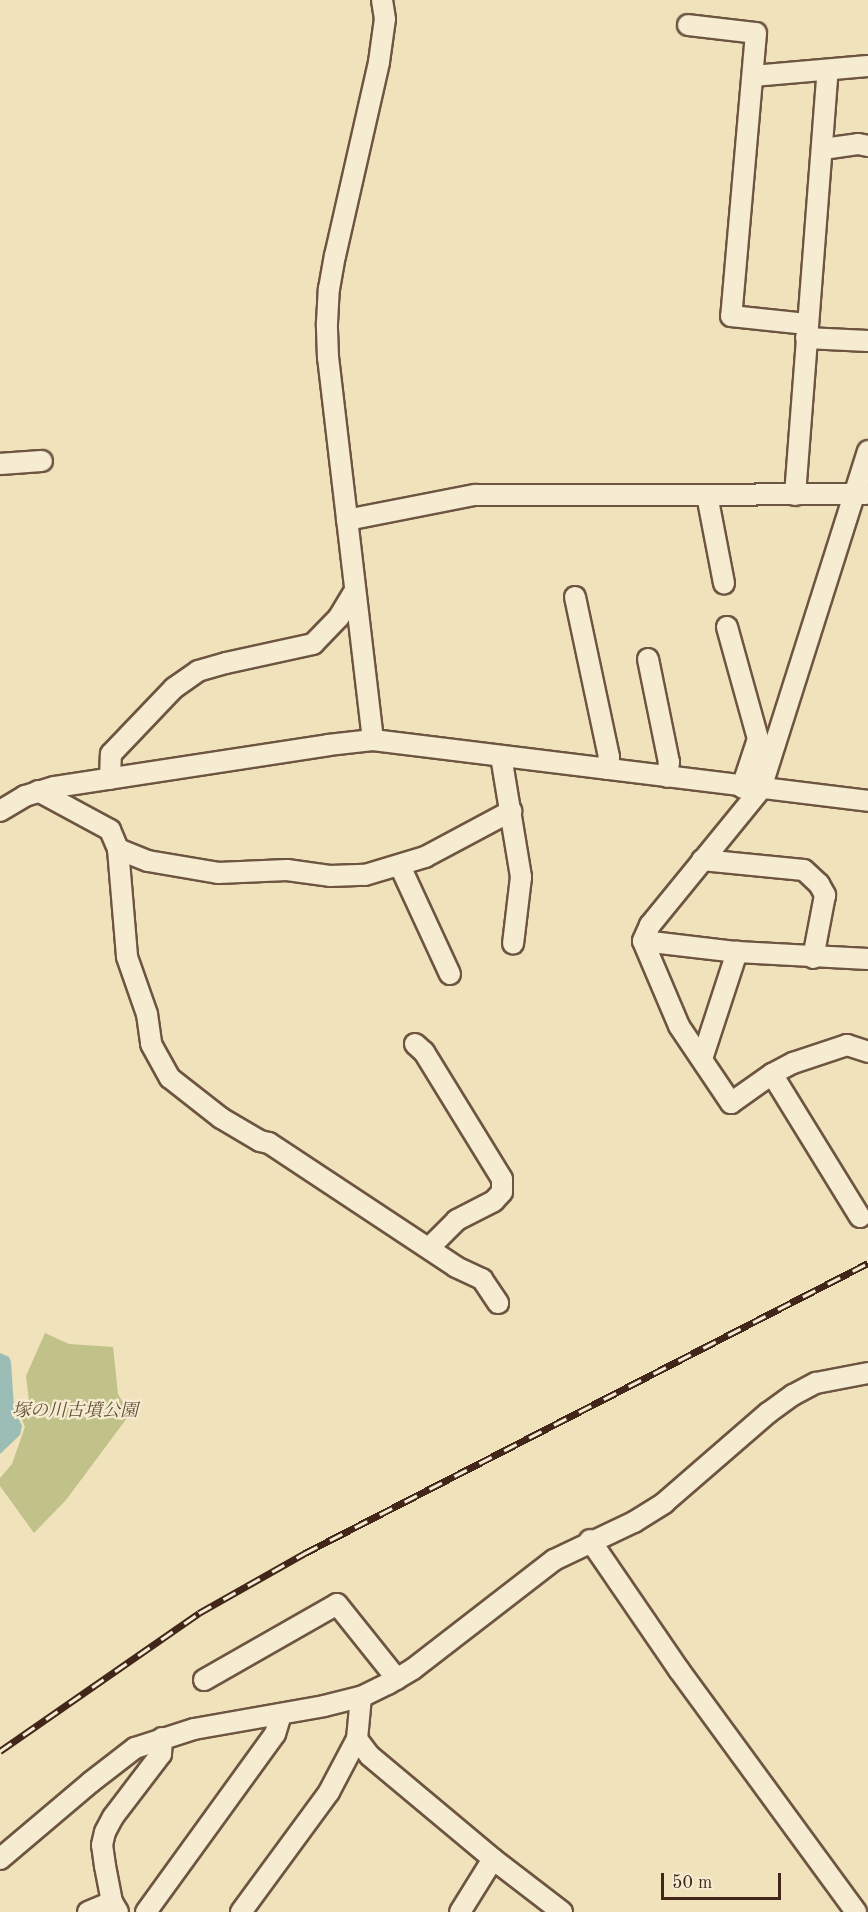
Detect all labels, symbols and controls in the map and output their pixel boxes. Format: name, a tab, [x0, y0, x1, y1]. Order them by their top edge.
park label: 塚の川古墳公園	[12, 1400, 138, 1422]
scale bar	[664, 1861, 784, 1899]
text: 50 m	[672, 1874, 712, 1892]

